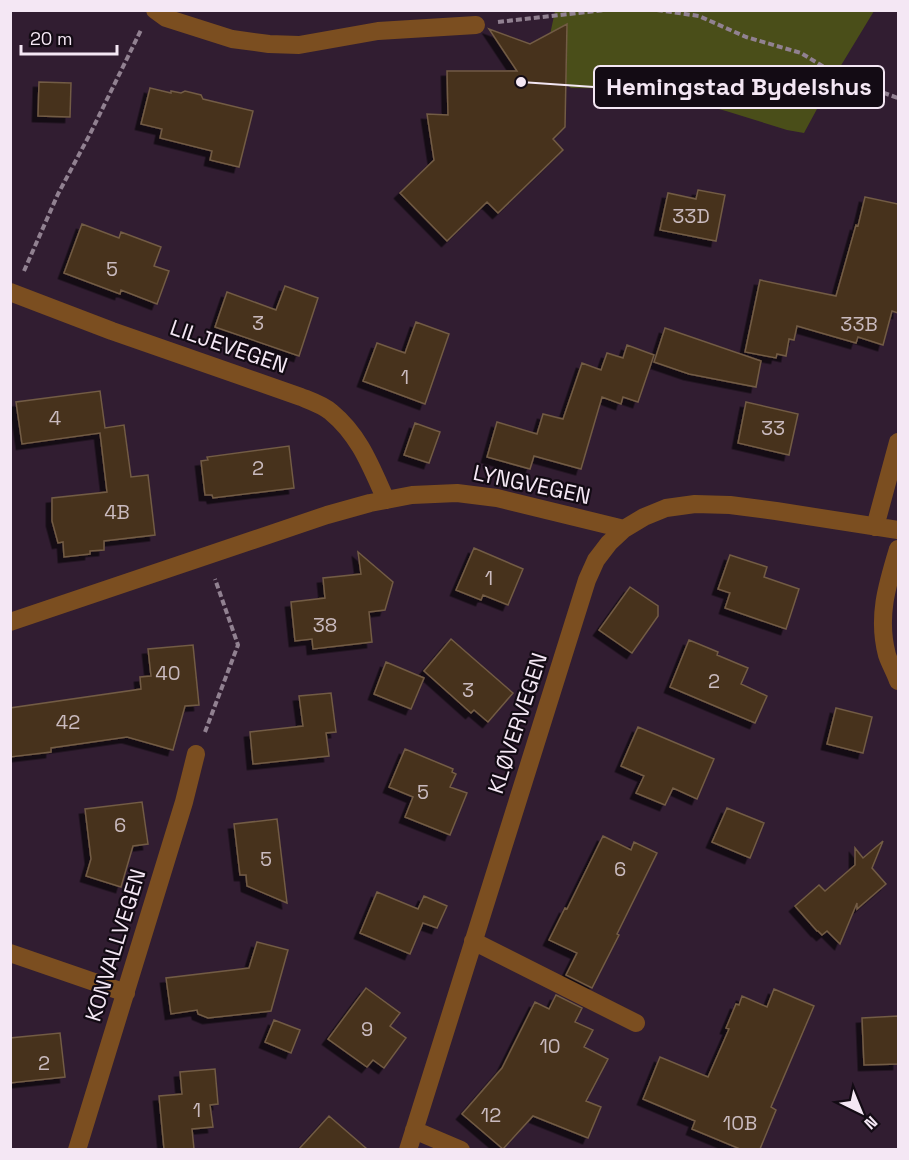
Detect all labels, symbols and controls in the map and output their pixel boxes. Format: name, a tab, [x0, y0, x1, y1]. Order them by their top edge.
scale bar	[21, 18, 117, 56]
text: 20 m	[30, 27, 73, 50]
callout: Hemingstad Bydelshus	[594, 66, 884, 108]
text: Hemingstad Bydelshus	[606, 71, 872, 102]
house number: 33D	[672, 203, 710, 229]
house number: 5	[106, 256, 118, 282]
house number: 3	[252, 310, 264, 336]
house number: 33B	[840, 311, 878, 337]
street label: LILJEVEGEN	[167, 313, 291, 379]
house number: 1	[401, 364, 409, 390]
house number: 4	[49, 405, 61, 431]
house number: 33	[761, 415, 785, 441]
house number: 2	[252, 455, 264, 481]
street label: LYNGVEGEN	[471, 458, 593, 510]
house number: 4B	[104, 499, 130, 525]
house number: 1	[485, 565, 493, 591]
house number: 38	[313, 612, 337, 638]
street label: KLØVERVEGEN	[481, 649, 553, 797]
house number: 40	[155, 660, 181, 686]
house number: 2	[708, 668, 720, 694]
house number: 3	[462, 677, 474, 703]
house number: 42	[56, 709, 80, 735]
house number: 5	[417, 779, 429, 805]
house number: 6	[114, 812, 126, 838]
house number: 5	[260, 846, 272, 872]
house number: 6	[614, 856, 626, 882]
street label: KONVALLVEGEN	[78, 865, 152, 1025]
house number: 9	[361, 1016, 373, 1042]
house number: 10	[539, 1033, 561, 1059]
house number: 2	[38, 1050, 50, 1076]
north arrow	[831, 1082, 891, 1142]
house number: 1	[193, 1097, 201, 1123]
house number: 12	[481, 1102, 501, 1128]
house number: 10B	[723, 1110, 757, 1136]
text: N	[860, 1111, 882, 1134]

